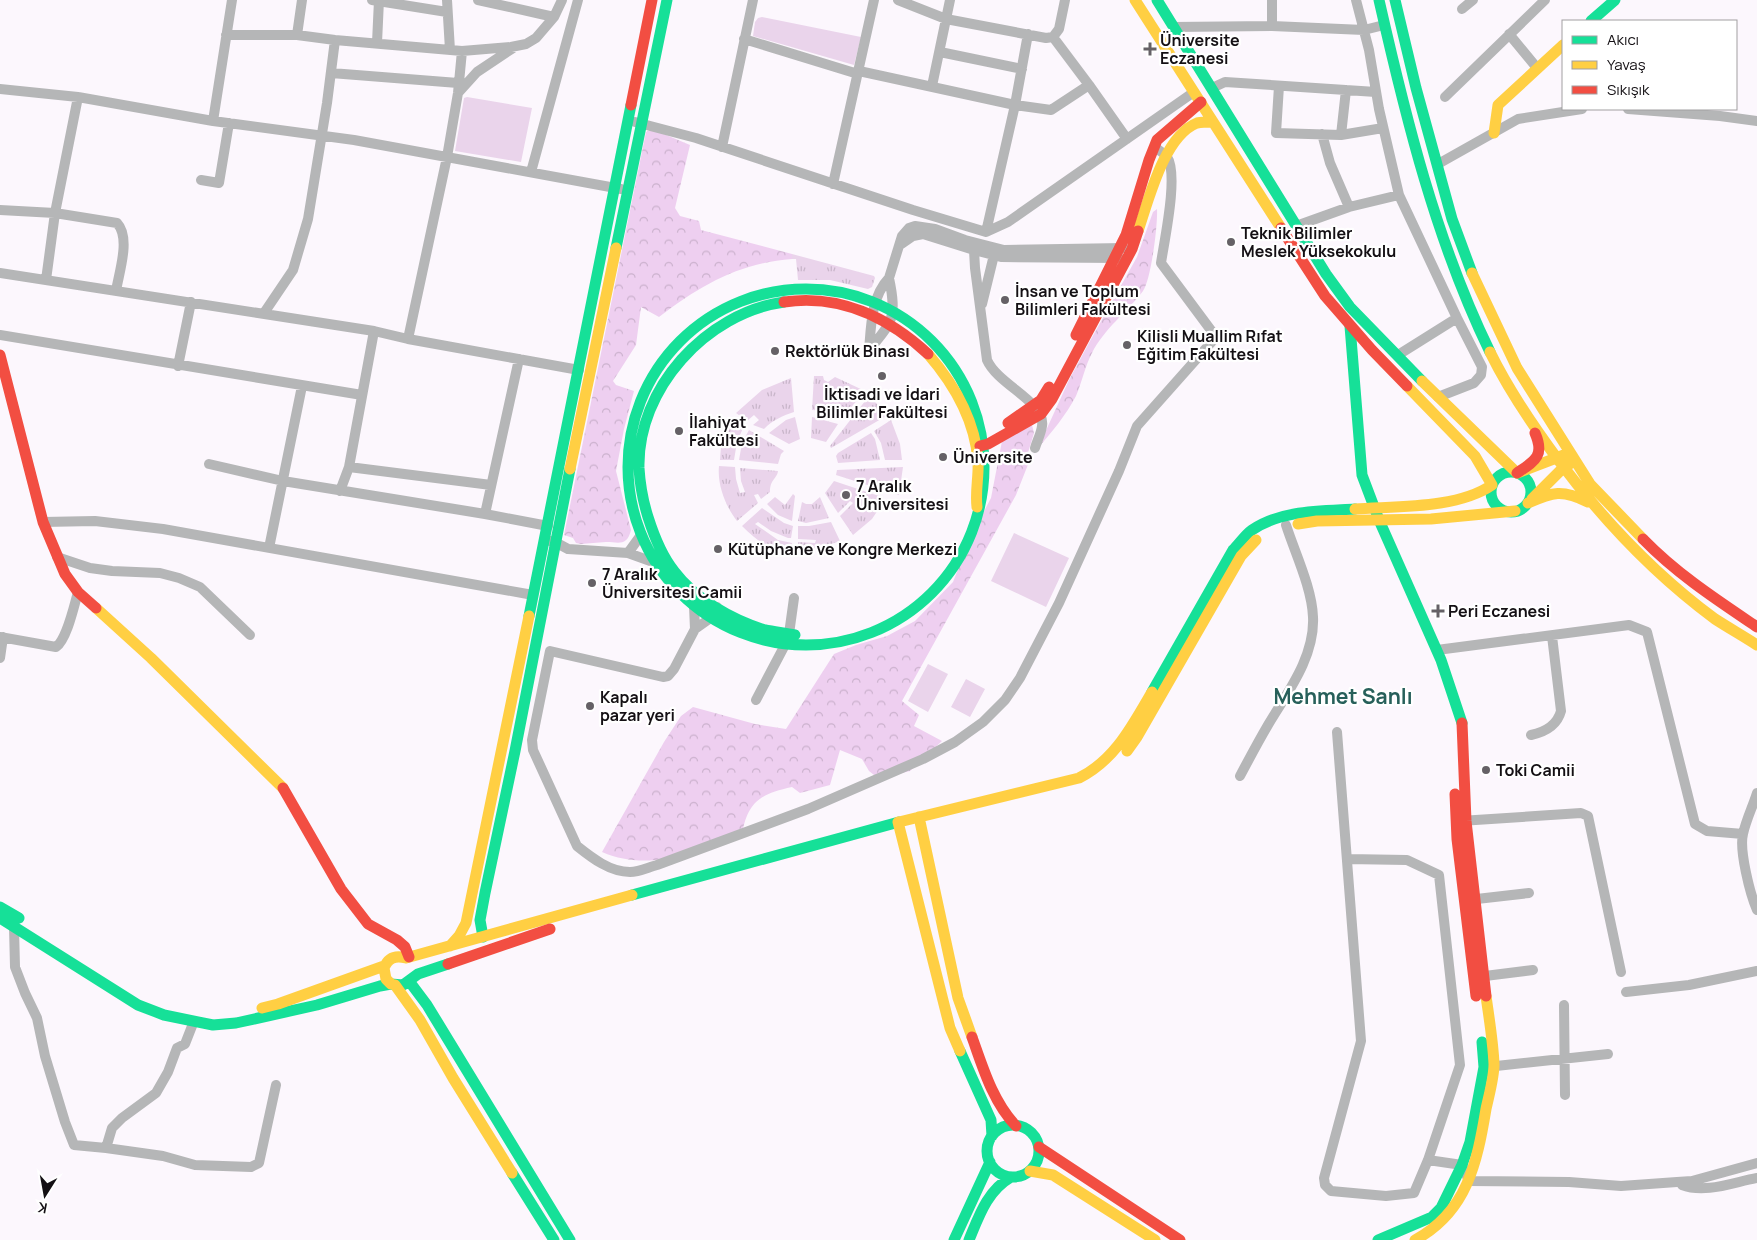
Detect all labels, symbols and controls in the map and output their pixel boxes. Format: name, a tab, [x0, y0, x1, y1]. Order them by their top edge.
legend	[1562, 20, 1737, 110]
place label: Üniversite Eczanesi	[1160, 29, 1240, 69]
text: Akıcı	[1607, 29, 1639, 50]
marker: Üniversite Eczanesi	[1144, 43, 1156, 55]
text: Yavaş	[1607, 54, 1646, 75]
text: Sıkışık	[1607, 79, 1650, 100]
place label: Teknik Bilimler Meslek Yüksekokulu	[1241, 222, 1396, 262]
marker: Teknik Bilimler Meslek Yüksekokulu	[1225, 236, 1237, 248]
place label: İnsan ve Toplum Bilimleri Fakültesi	[1015, 280, 1151, 320]
marker: İnsan ve Toplum Bilimleri Fakültesi	[999, 294, 1011, 306]
place label: Kilisli Muallim Rıfat Eğitim Fakültesi	[1137, 325, 1283, 365]
marker: Kilisli Muallim Rıfat Eğitim Fakültesi	[1121, 339, 1133, 351]
place label: Rektörlük Binası	[785, 340, 910, 362]
marker: Rektörlük Binası	[769, 345, 781, 357]
marker: İktisadi ve İdari Bilimler Fakültesi	[876, 370, 888, 382]
place label: İktisadi ve İdari Bilimler Fakültesi	[816, 383, 948, 423]
place label: İlahiyat Fakültesi	[689, 411, 759, 451]
marker: İlahiyat Fakültesi	[673, 425, 685, 437]
place label: Üniversite	[953, 446, 1033, 468]
marker: Üniversite	[937, 451, 949, 463]
place label: 7 Aralık Üniversitesi	[856, 475, 949, 515]
marker: 7 Aralık Üniversitesi	[840, 489, 852, 501]
place label: Kütüphane ve Kongre Merkezi	[728, 538, 957, 560]
marker: Kütüphane ve Kongre Merkezi	[712, 543, 724, 555]
place label: 7 Aralık Üniversitesi Camii	[602, 563, 742, 603]
marker: 7 Aralık Üniversitesi Camii	[586, 577, 598, 589]
place label: Peri Eczanesi	[1448, 600, 1550, 622]
marker: Peri Eczanesi	[1432, 605, 1444, 617]
district label: Mehmet Sanlı	[1273, 682, 1413, 710]
place label: Kapalı pazar yeri	[600, 686, 675, 726]
marker: Kapalı pazar yeri	[584, 700, 596, 712]
place label: Toki Camii	[1496, 759, 1575, 781]
marker: Toki Camii	[1480, 764, 1492, 776]
north arrow	[20, 1170, 70, 1220]
text: K	[35, 1198, 49, 1218]

